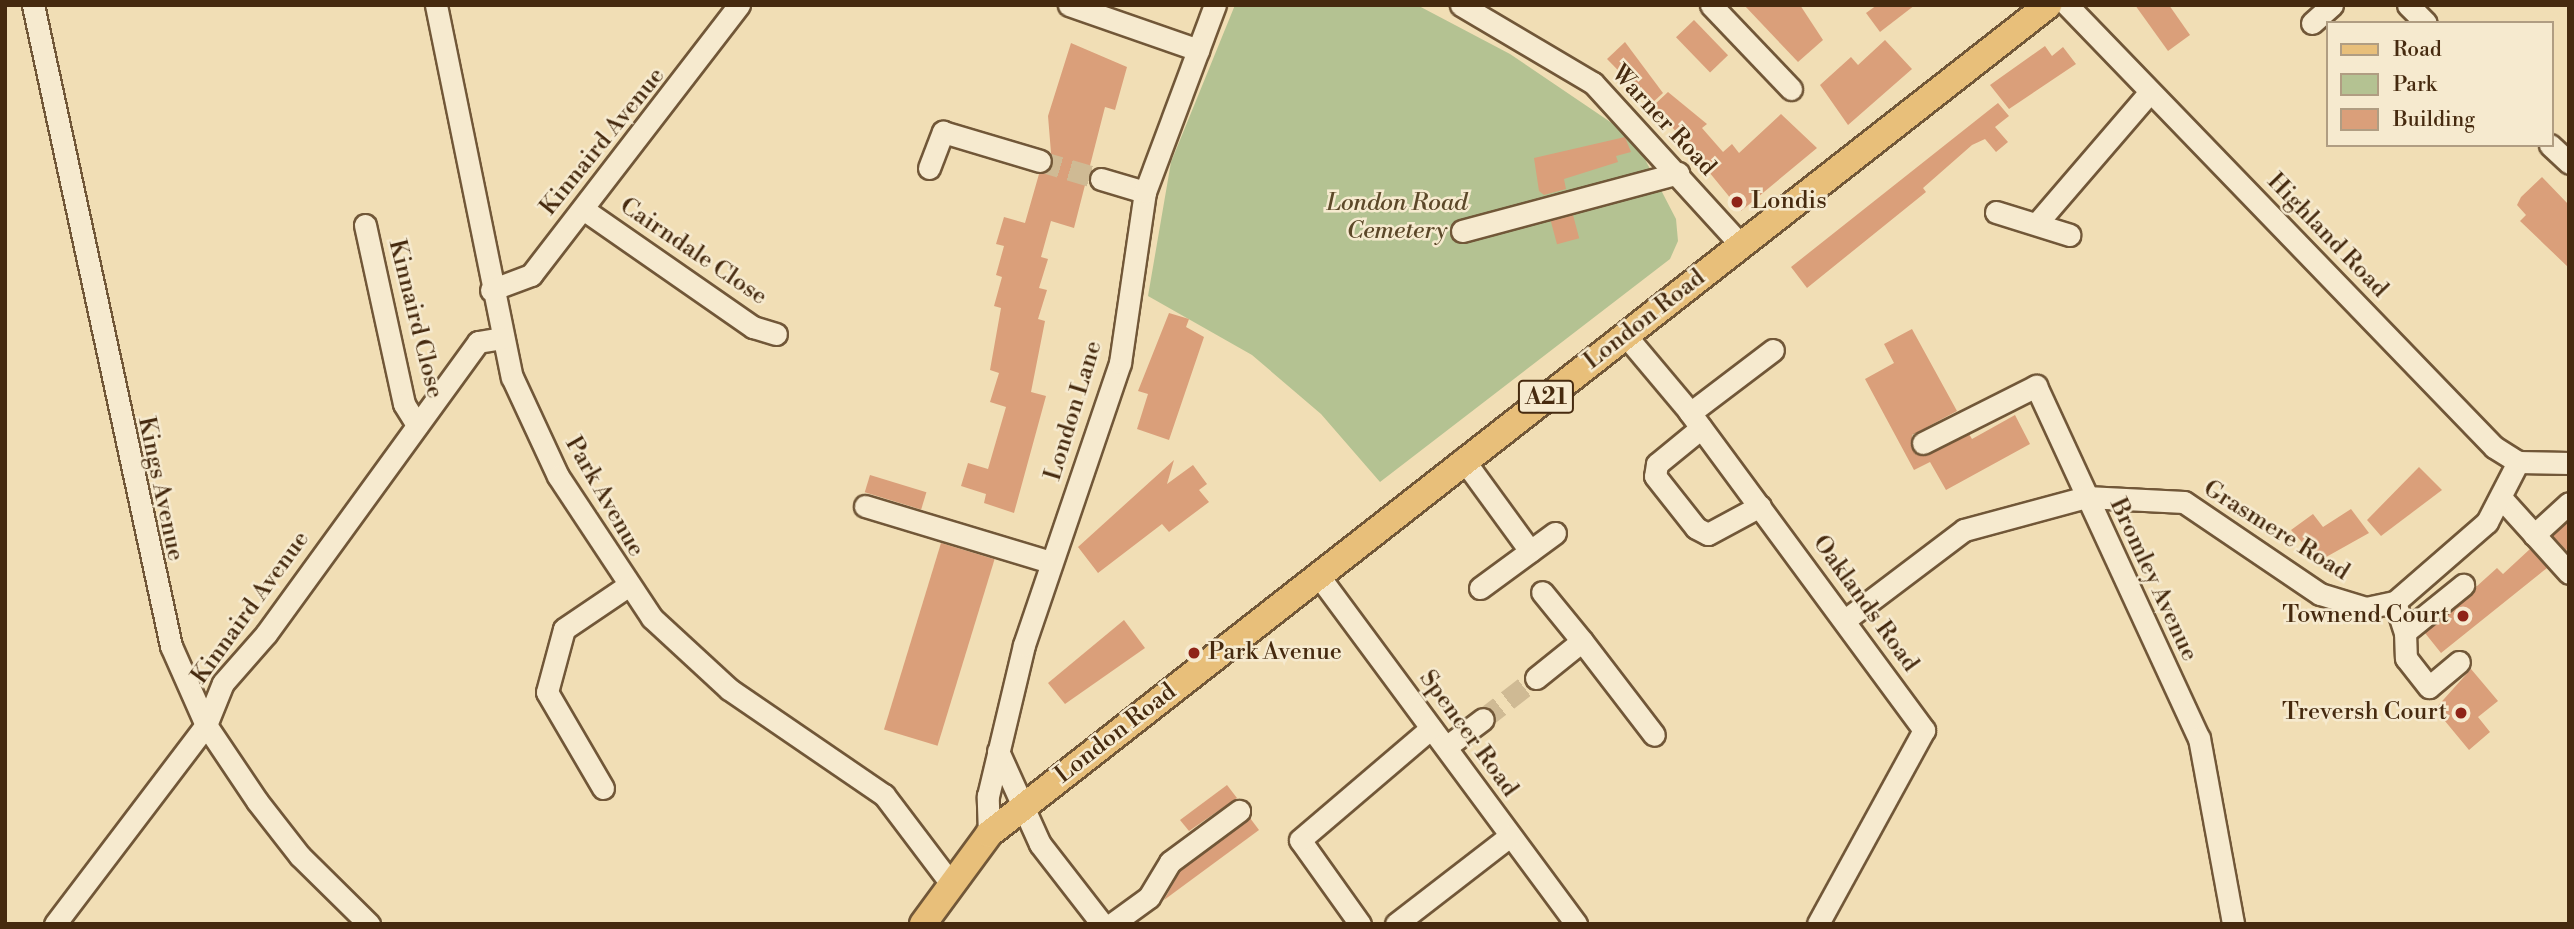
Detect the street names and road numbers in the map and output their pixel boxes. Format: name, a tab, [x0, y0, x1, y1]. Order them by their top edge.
street label: Warner Road	[1605, 60, 1721, 182]
street label: Kinnaird Avenue	[535, 62, 671, 222]
street label: Highland Road	[2260, 168, 2394, 304]
street label: Cairndale Close	[614, 192, 772, 312]
street label: Kinnaird Close	[381, 237, 449, 401]
street label: London Road	[1579, 264, 1711, 376]
street label: London Lane	[1039, 338, 1109, 484]
road number: A21	[1516, 378, 1576, 416]
street label: Kings Avenue	[131, 414, 189, 564]
street label: Park Avenue	[558, 432, 650, 562]
street label: Grasmere Road	[2198, 475, 2354, 587]
street label: Bromley Avenue	[2103, 494, 2203, 666]
street label: Kinnaird Avenue	[186, 526, 316, 690]
street label: Oaklands Road	[1806, 530, 1924, 678]
street label: Spencer Road	[1412, 665, 1524, 803]
street label: London Road	[1050, 678, 1182, 790]

